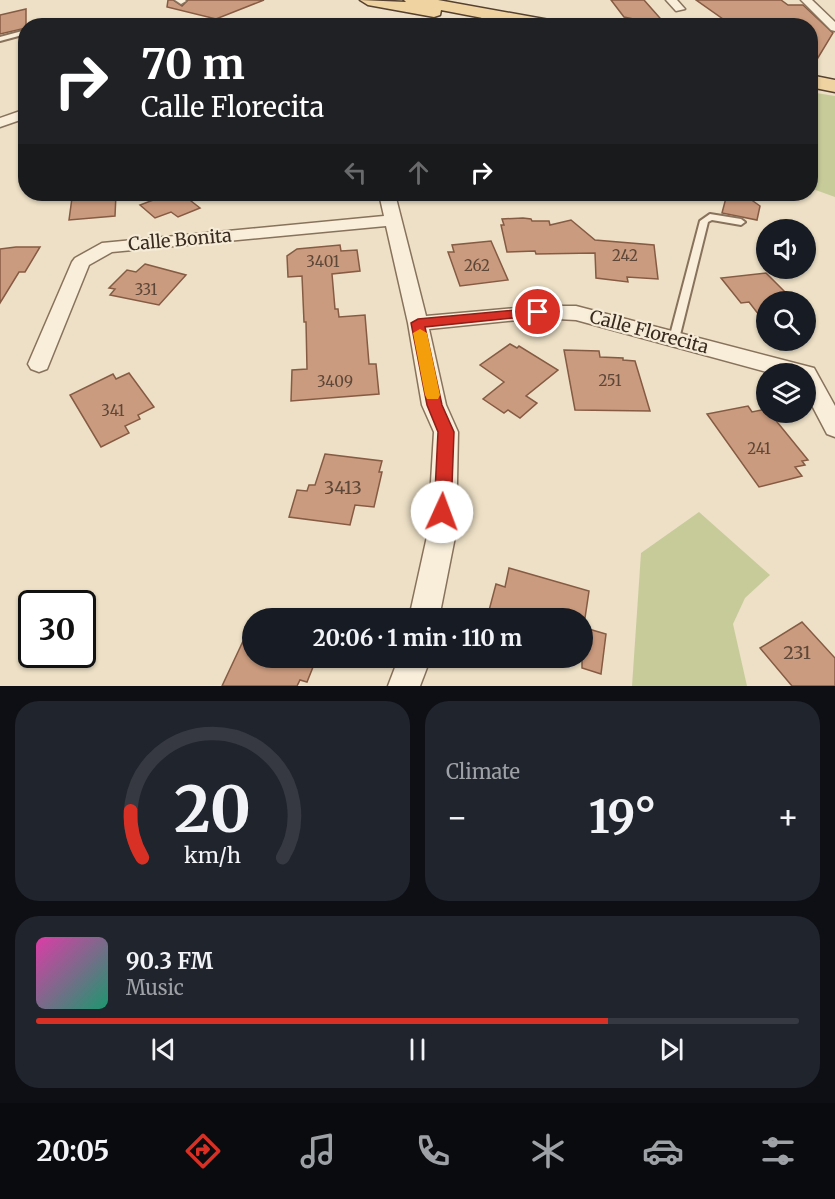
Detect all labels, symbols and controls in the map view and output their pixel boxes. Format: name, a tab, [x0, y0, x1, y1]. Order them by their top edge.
text: 70 m	[141, 38, 245, 90]
icon: right	[42, 42, 120, 120]
text: Calle Florecita	[141, 90, 324, 124]
icon: left	[339, 156, 372, 189]
icon: ahead	[402, 156, 435, 189]
icon: right	[465, 156, 498, 189]
map controls	[756, 219, 816, 423]
button: sound	[756, 219, 816, 279]
street label: Calle Bonita	[127, 223, 233, 255]
house number: 242	[612, 246, 638, 265]
house number: 3401	[306, 252, 340, 271]
house number: 262	[464, 256, 490, 275]
house number: 331	[135, 280, 158, 299]
pin	[512, 286, 563, 337]
button: search	[756, 291, 816, 351]
icon: arrive	[521, 295, 554, 328]
street label: Calle Florecita	[587, 305, 711, 359]
button: layers	[756, 363, 816, 423]
house number: 251	[598, 371, 622, 390]
house number: 3409	[317, 372, 353, 391]
house number: 341	[101, 401, 125, 420]
house number: 241	[747, 439, 771, 458]
house number: 3413	[324, 476, 362, 499]
position arrow	[410, 480, 474, 544]
speed limit sign: 30	[18, 590, 96, 668]
text: 20:06 · 1 min · 110 m	[313, 624, 522, 652]
house number: 231	[783, 641, 811, 664]
text: Climate	[446, 759, 520, 784]
text: 20	[174, 771, 251, 849]
text: 19°	[589, 789, 656, 845]
text: −	[446, 797, 468, 838]
text: +	[777, 797, 799, 838]
text: km/h	[184, 842, 241, 869]
text: 90.3 FM	[126, 947, 213, 975]
text: Music	[126, 975, 184, 1000]
icon: previous	[147, 1033, 180, 1066]
icon: pause	[401, 1033, 434, 1066]
icon: next	[655, 1033, 688, 1066]
icon: directions	[182, 1130, 224, 1172]
icon: music	[297, 1130, 339, 1172]
icon: phone	[412, 1130, 454, 1172]
icon: climate	[527, 1130, 569, 1172]
icon: car	[642, 1130, 684, 1172]
icon: filters	[757, 1130, 799, 1172]
text: 20:05	[36, 1134, 109, 1168]

